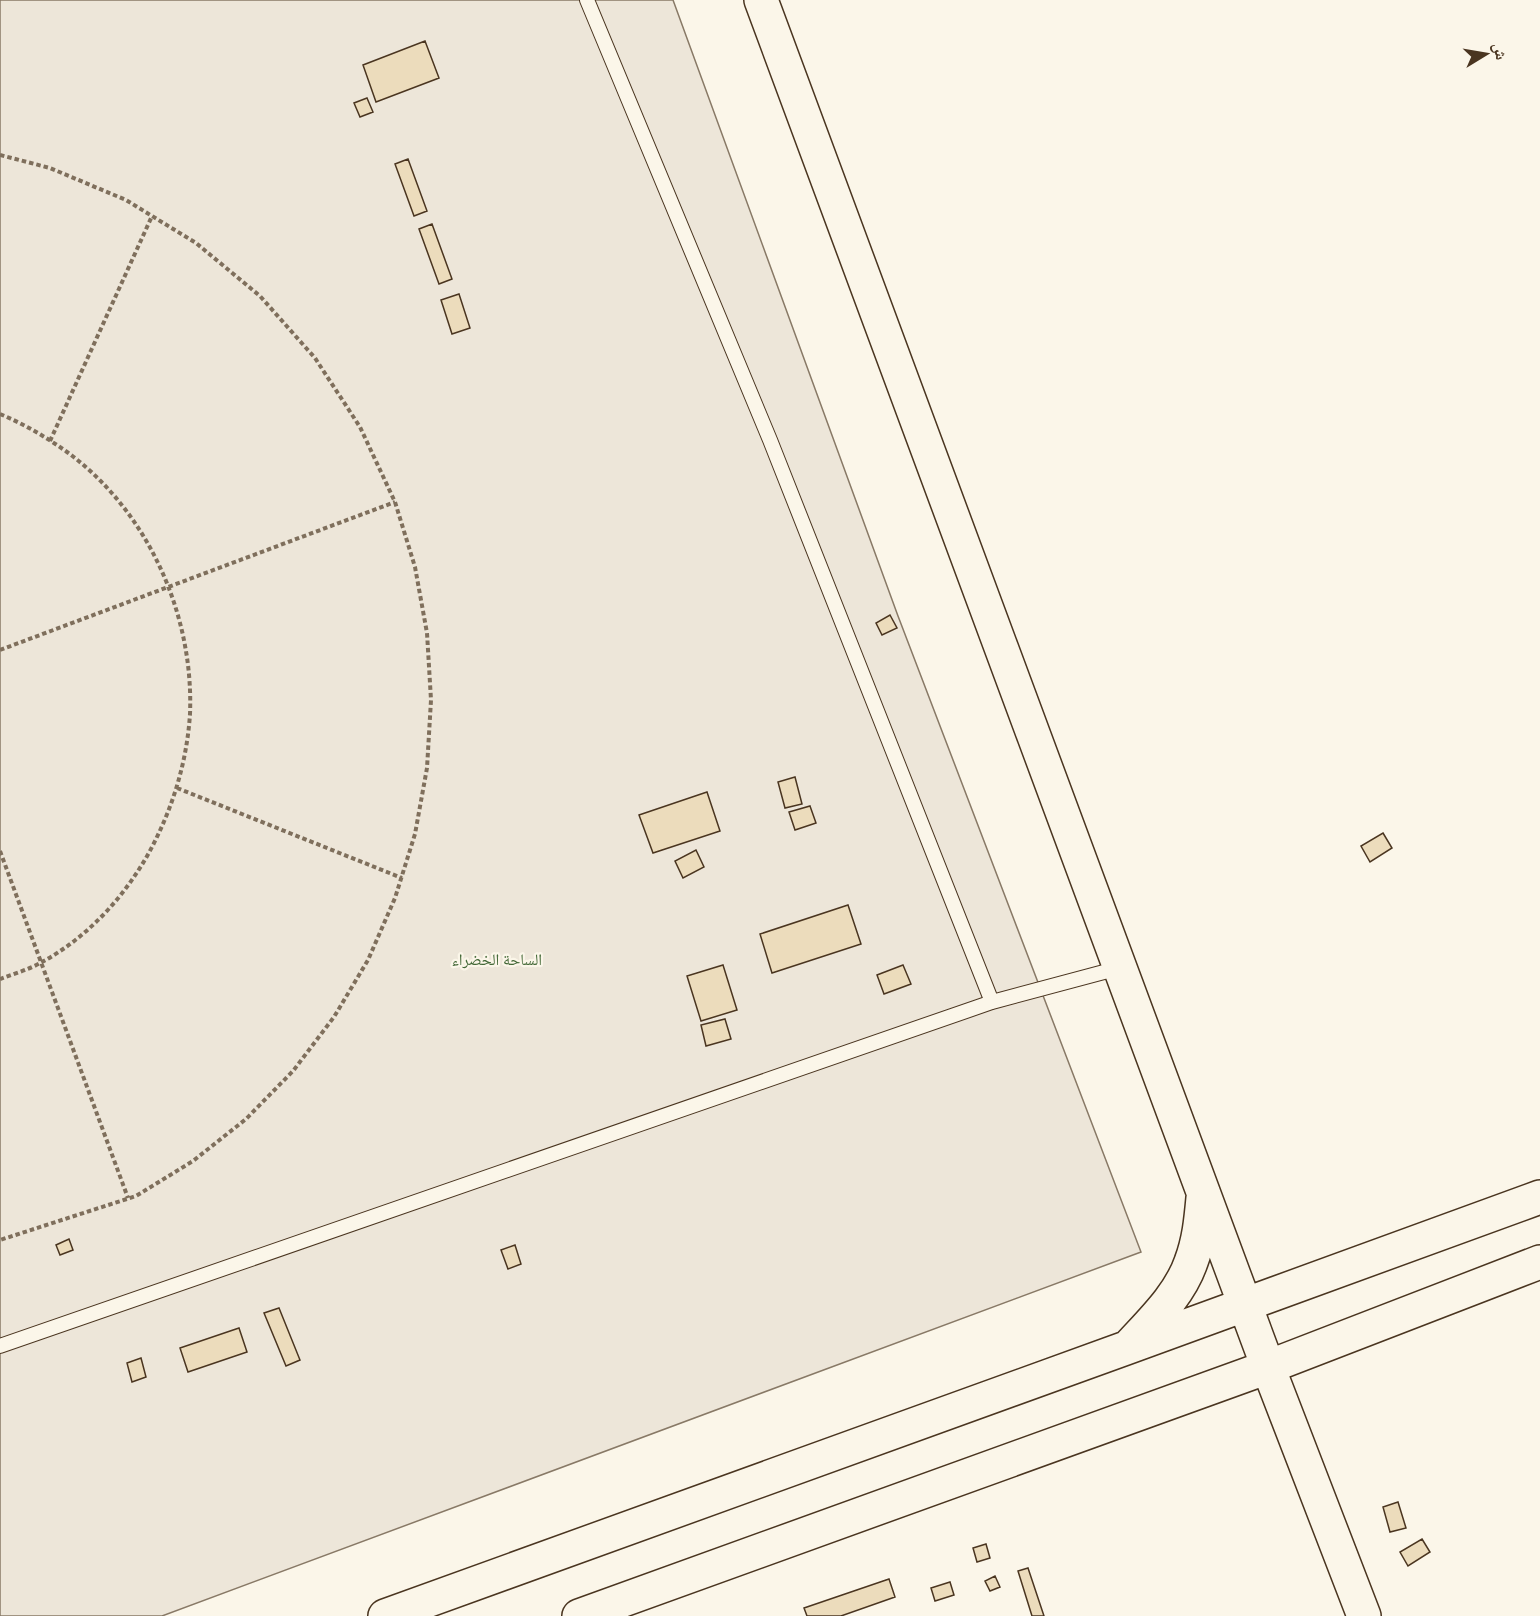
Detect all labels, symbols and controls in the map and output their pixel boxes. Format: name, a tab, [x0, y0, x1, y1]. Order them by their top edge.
north arrow	[1456, 24, 1516, 84]
text: ش	[1488, 41, 1511, 62]
park label: الساحة الخضراء	[452, 950, 542, 970]

